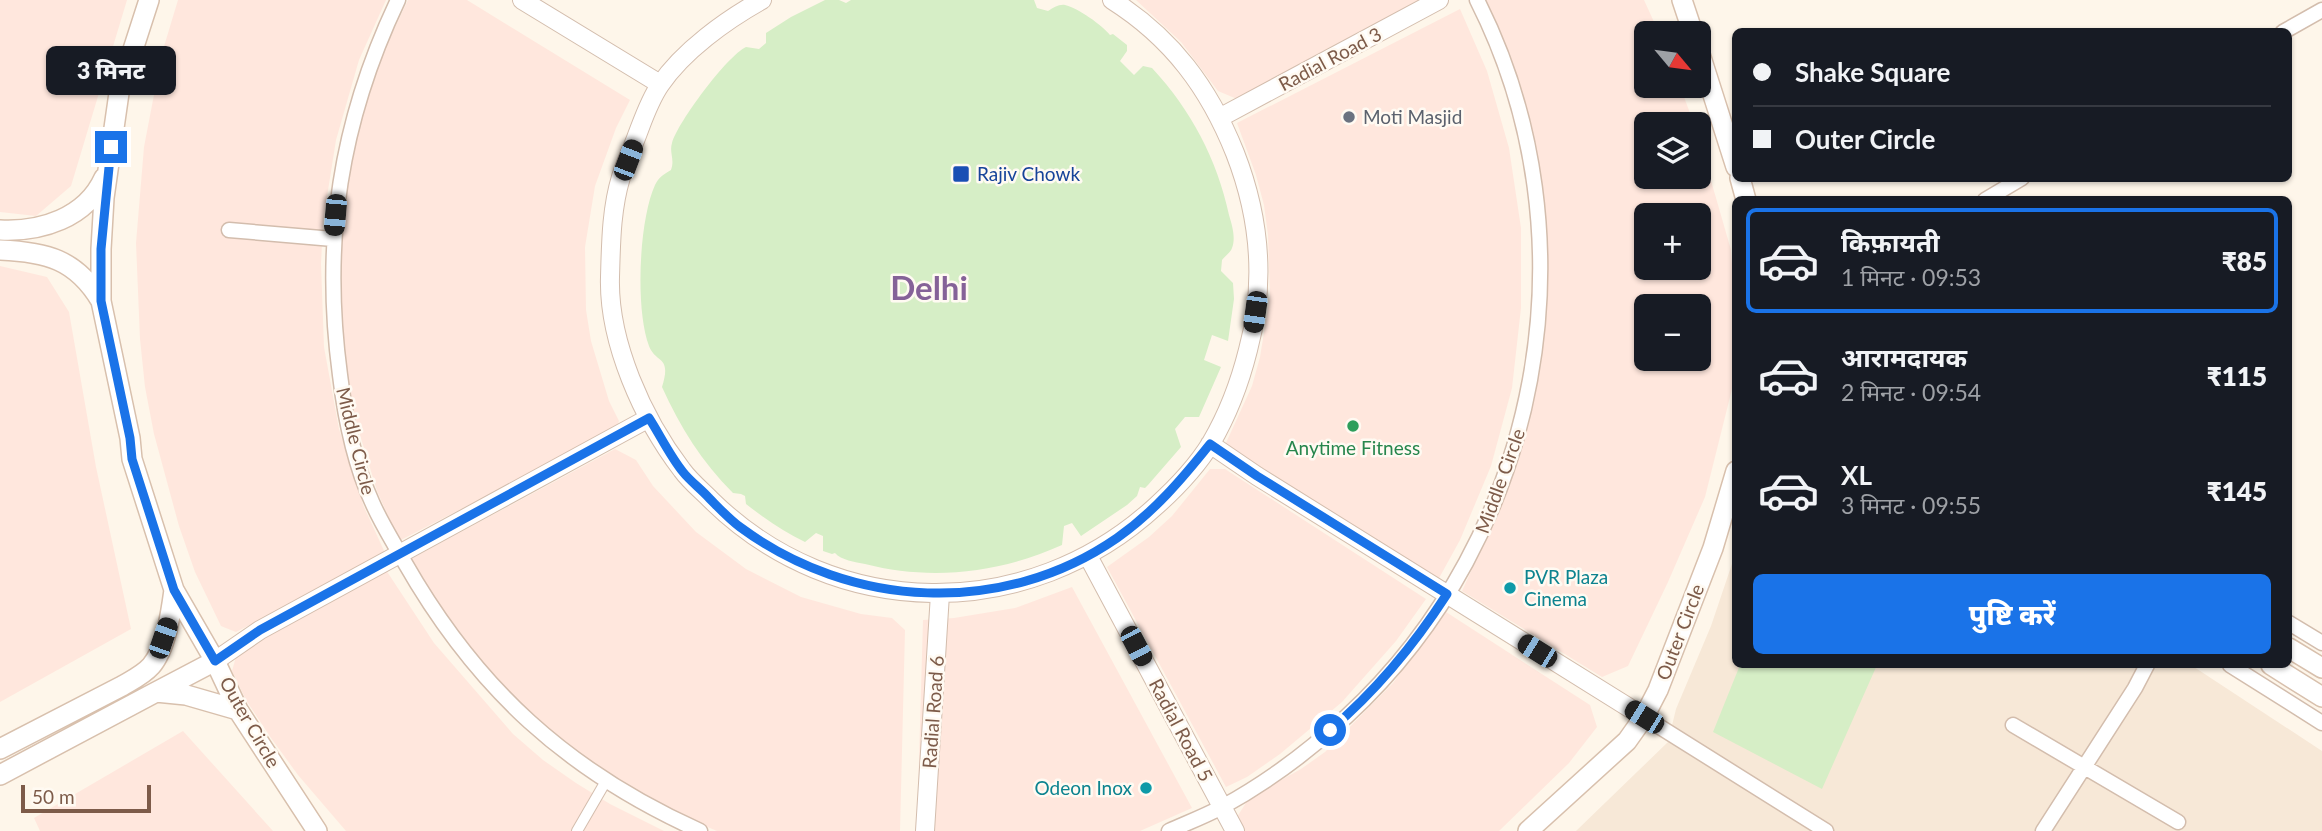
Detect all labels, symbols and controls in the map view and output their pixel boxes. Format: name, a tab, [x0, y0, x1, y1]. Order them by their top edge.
north arrow	[1634, 21, 1712, 98]
map controls	[1634, 21, 1711, 371]
street label: Radial Road 3	[1274, 22, 1385, 95]
callout: 3 मिनट	[46, 46, 176, 94]
text: 3 मिनट	[77, 56, 145, 84]
text: Shake Square	[1795, 56, 1950, 88]
place label: Moti Masjid	[1363, 105, 1462, 128]
marker: Moti Masjid	[1341, 109, 1357, 125]
button: layers	[1634, 112, 1711, 189]
text: Outer Circle	[1795, 123, 1935, 155]
route end	[95, 131, 127, 163]
car	[611, 137, 646, 183]
place label: Rajiv Chowk	[977, 162, 1080, 185]
marker: Rajiv Chowk	[951, 164, 971, 184]
car	[323, 193, 348, 237]
button: +	[1634, 203, 1711, 280]
text: किफ़ायती	[1841, 226, 1940, 258]
icon: car	[1757, 229, 1820, 292]
text: ₹85	[2222, 245, 2267, 277]
text: 1 मिनट · 09:53	[1841, 263, 1981, 291]
district label: Delhi	[890, 267, 968, 307]
car	[1242, 290, 1269, 334]
button: −	[1634, 294, 1711, 371]
text: आरामदायक	[1841, 341, 1967, 373]
icon: car	[1757, 344, 1820, 407]
text: ₹115	[2207, 360, 2267, 392]
text: 2 मिनट · 09:54	[1841, 378, 1981, 406]
street label: Middle Circle	[332, 385, 381, 497]
marker: Anytime Fitness	[1345, 418, 1361, 434]
street label: Middle Circle	[1470, 425, 1529, 536]
place label: Anytime Fitness	[1286, 436, 1420, 459]
icon: car	[1757, 459, 1820, 522]
text: XL	[1841, 459, 1872, 491]
text: ₹145	[2207, 475, 2267, 507]
text: 3 मिनट · 09:55	[1841, 491, 1981, 519]
place label: PVR Plaza Cinema	[1524, 565, 1608, 610]
button: पुष्टि करें	[1753, 574, 2271, 654]
marker: PVR Plaza Cinema	[1502, 580, 1518, 596]
street label: Outer Circle	[1651, 580, 1708, 683]
car	[147, 615, 180, 661]
car	[1117, 623, 1156, 669]
car	[1514, 631, 1561, 671]
street label: Radial Road 6	[917, 655, 948, 769]
street label: Outer Circle	[215, 672, 286, 771]
street label: Radial Road 5	[1145, 674, 1218, 785]
car	[1621, 697, 1668, 737]
route start	[1314, 714, 1346, 746]
place label: Odeon Inox	[1034, 776, 1133, 799]
marker: Odeon Inox	[1138, 780, 1154, 796]
scale bar	[21, 782, 150, 814]
text: 50 m	[32, 785, 75, 808]

